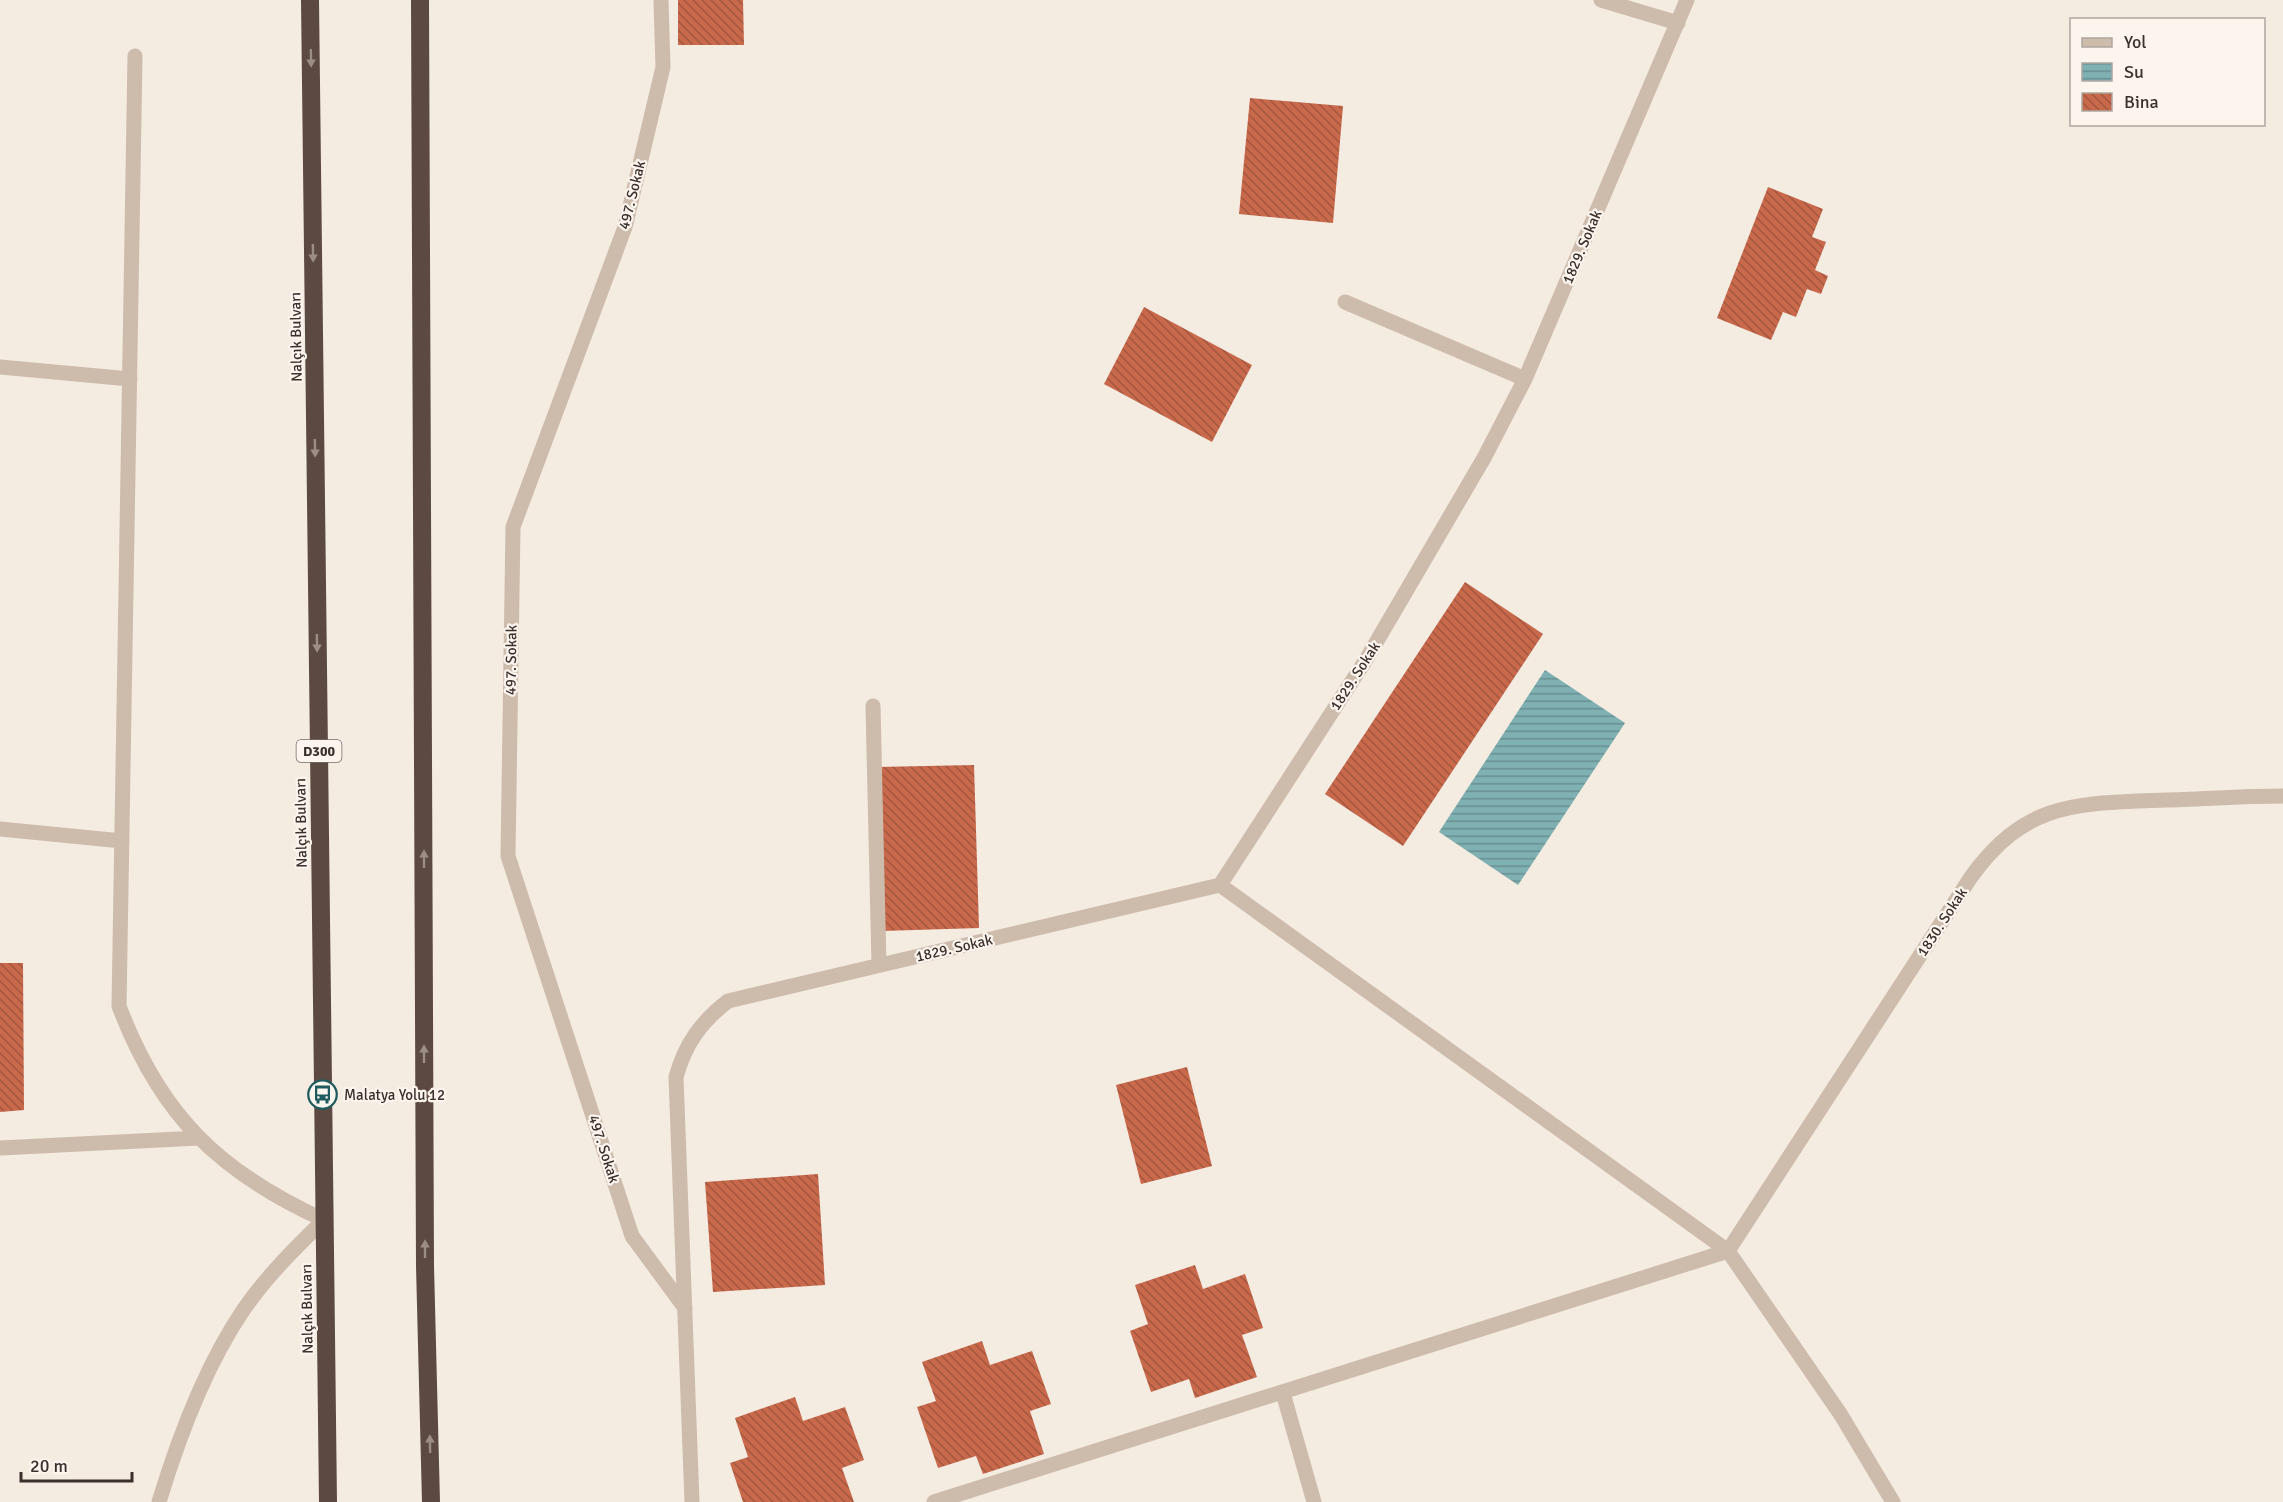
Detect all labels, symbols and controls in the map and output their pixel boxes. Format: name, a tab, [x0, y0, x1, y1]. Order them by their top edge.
legend	[2070, 18, 2265, 126]
text: Yol	[2124, 31, 2147, 53]
one-way arrow	[306, 49, 316, 68]
text: Su	[2124, 61, 2144, 83]
text: Bina	[2124, 91, 2159, 113]
street label: 497. Sokak	[615, 158, 649, 231]
street label: 1829. Sokak	[1558, 207, 1606, 287]
one-way arrow	[308, 244, 318, 263]
street label: Nalçık Bulvarı	[286, 292, 306, 382]
one-way arrow	[310, 439, 320, 458]
street label: 497. Sokak	[501, 624, 521, 695]
one-way arrow	[313, 634, 322, 653]
street label: 1829. Sokak	[1326, 638, 1384, 714]
road number: D300	[296, 740, 342, 762]
street label: Nalçık Bulvarı	[291, 778, 311, 868]
one-way arrow	[419, 849, 429, 868]
street label: 1830. Sokak	[1913, 884, 1971, 960]
street label: 1829. Sokak	[914, 930, 995, 966]
one-way arrow	[419, 1044, 429, 1063]
bus stop icon: Malatya Yolu 12	[307, 1079, 339, 1111]
place label: Malatya Yolu 12	[344, 1086, 445, 1104]
street label: 497. Sokak	[585, 1113, 624, 1186]
one-way arrow	[420, 1239, 430, 1258]
street label: Nalçık Bulvarı	[297, 1264, 317, 1354]
one-way arrow	[425, 1434, 434, 1453]
scale bar	[21, 1445, 132, 1483]
text: 20 m	[30, 1455, 68, 1477]

